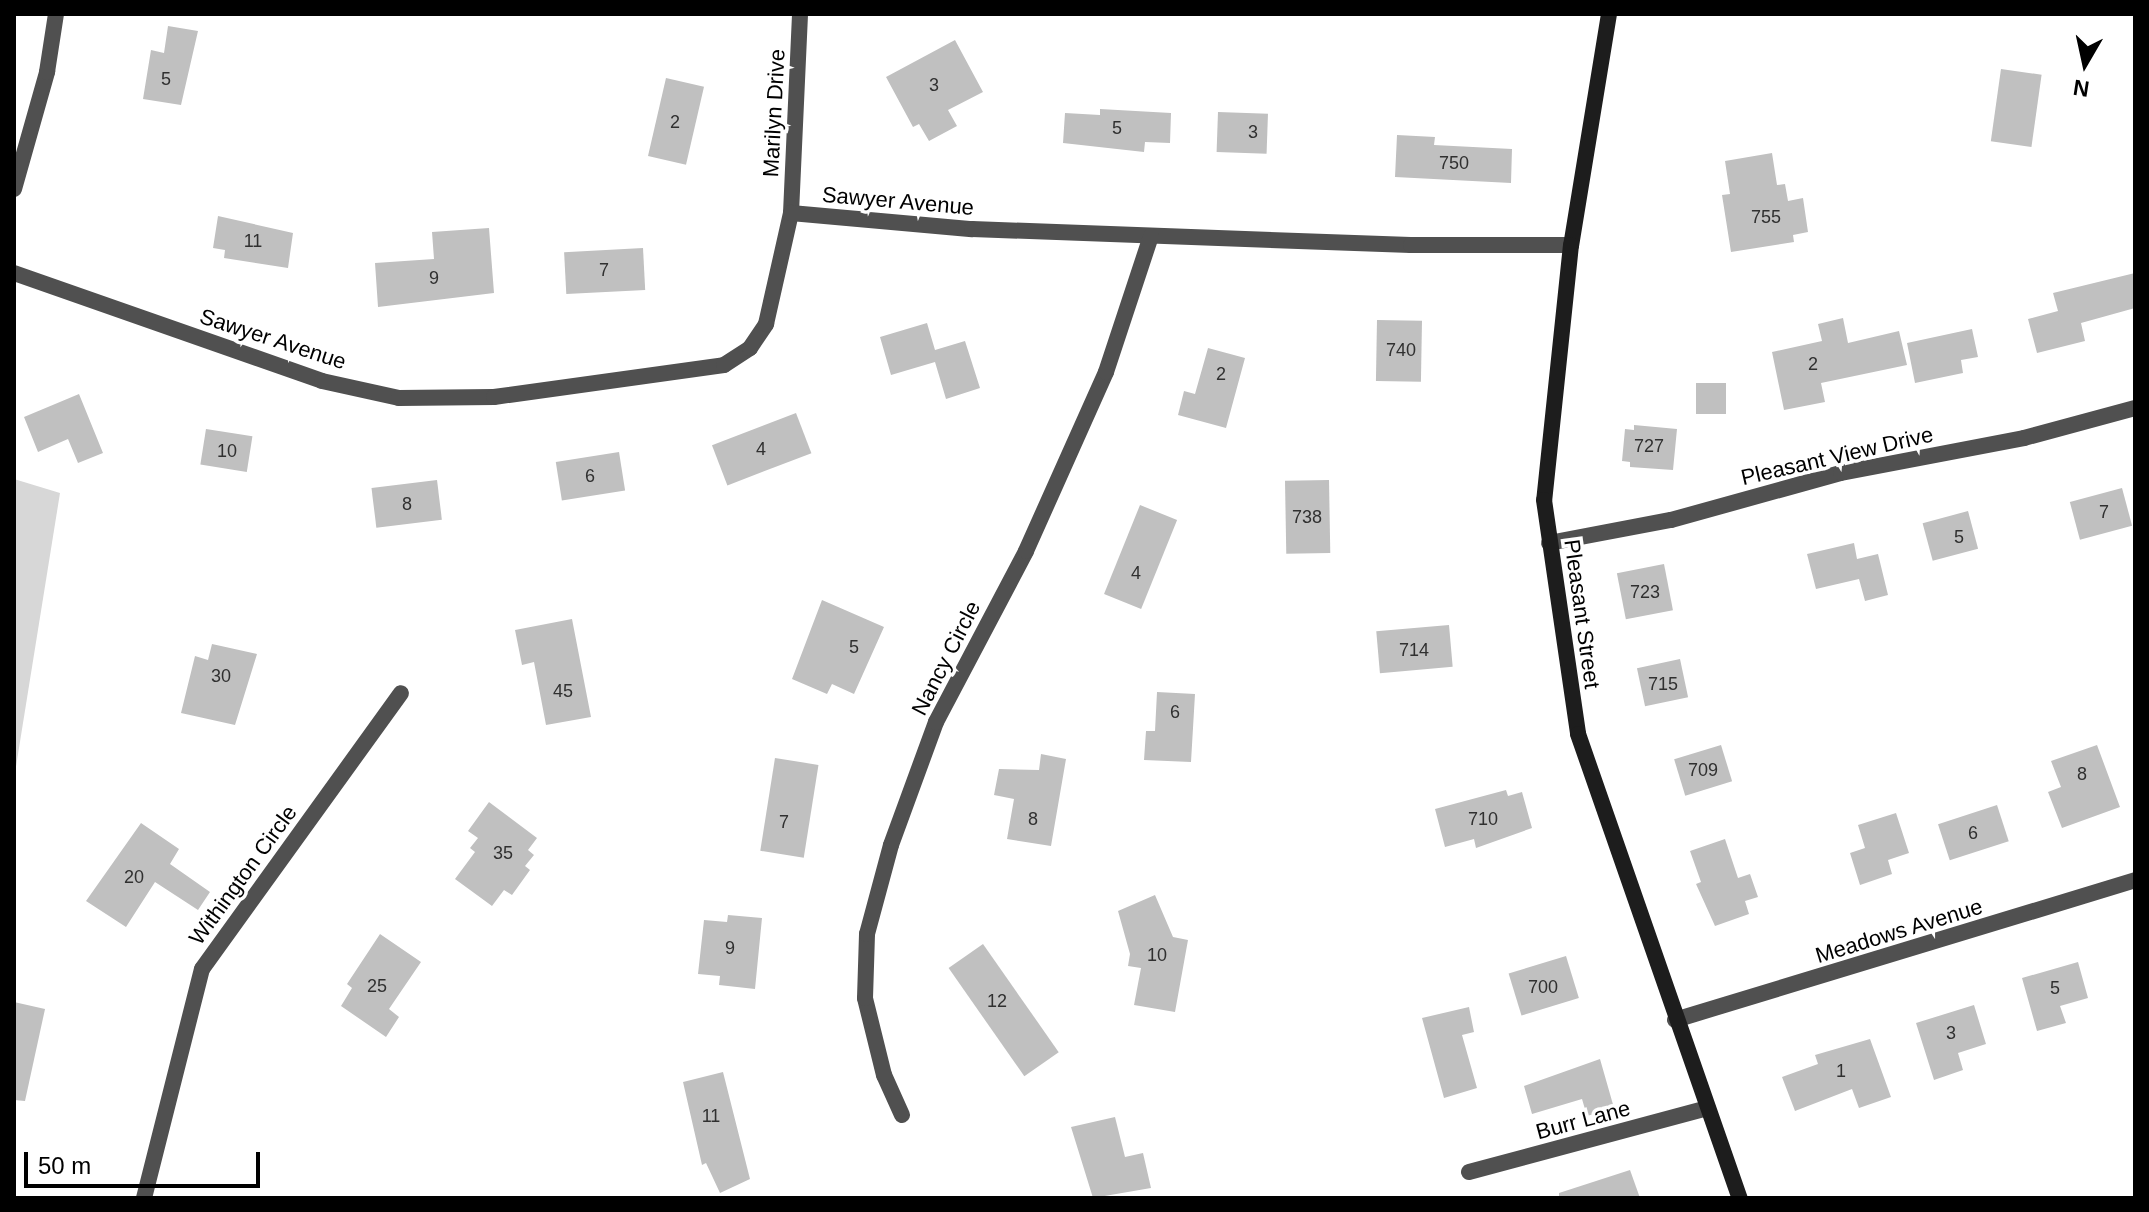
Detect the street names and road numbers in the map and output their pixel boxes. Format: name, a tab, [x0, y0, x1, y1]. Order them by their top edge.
street label: Marilyn Drive	[757, 48, 791, 178]
street label: Sawyer Avenue	[820, 181, 976, 221]
street label: Sawyer Avenue	[196, 303, 350, 375]
street label: Pleasant View Drive	[1738, 421, 1936, 491]
street label: Pleasant Street	[1558, 538, 1606, 690]
street label: Nancy Circle	[906, 596, 986, 720]
street label: Withington Circle	[183, 800, 303, 950]
street label: Meadows Avenue	[1812, 893, 1986, 969]
street label: Burr Lane	[1533, 1095, 1633, 1145]

